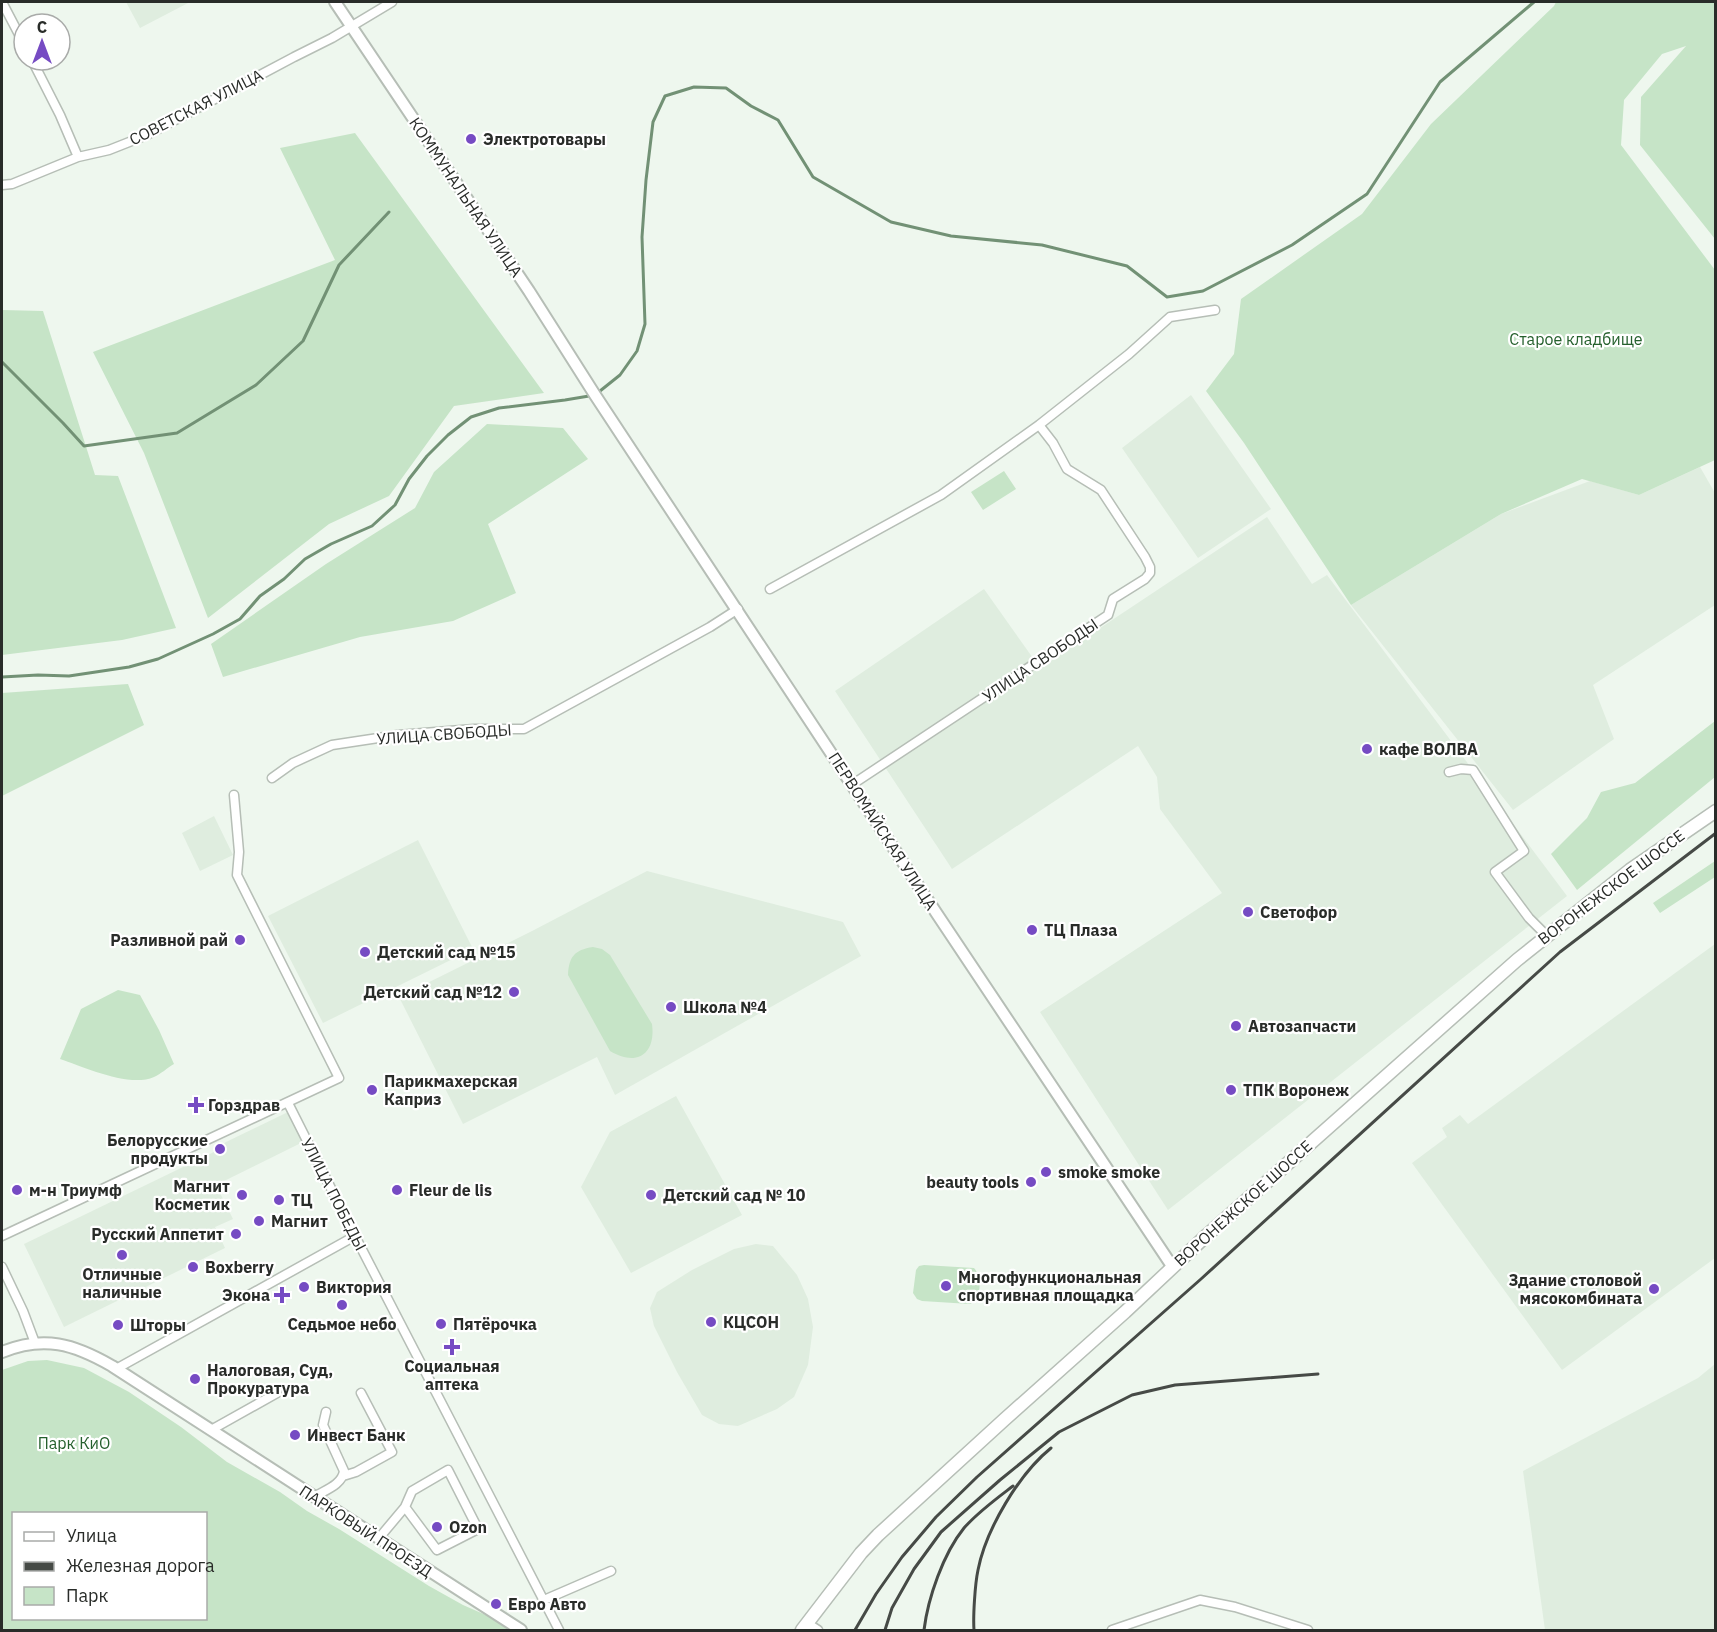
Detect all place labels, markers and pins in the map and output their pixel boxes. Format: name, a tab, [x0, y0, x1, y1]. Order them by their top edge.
place label: Электротовары	[483, 129, 606, 149]
marker: Электротовары	[464, 132, 478, 146]
place label: кафе ВОЛВА	[1379, 739, 1478, 759]
marker: кафе ВОЛВА	[1360, 742, 1374, 756]
place label: Светофор	[1260, 902, 1337, 922]
marker: Светофор	[1241, 905, 1255, 919]
place label: ТЦ Плаза	[1044, 920, 1117, 940]
marker: ТЦ Плаза	[1025, 923, 1039, 937]
place label: Разливной рай	[110, 930, 228, 950]
marker: Разливной рай	[233, 933, 247, 947]
place label: Детский сад №15	[377, 942, 516, 962]
marker: Детский сад №15	[358, 945, 372, 959]
place label: Детский сад №12	[363, 982, 502, 1002]
marker: Детский сад №12	[507, 985, 521, 999]
place label: Школа №4	[683, 997, 767, 1017]
marker: Школа №4	[664, 1000, 678, 1014]
place label: Автозапчасти	[1248, 1016, 1356, 1036]
marker: Автозапчасти	[1229, 1019, 1243, 1033]
place label: Парикмахерская Каприз	[384, 1071, 518, 1109]
place label: ТПК Воронеж	[1243, 1080, 1349, 1100]
marker: Парикмахерская Каприз	[365, 1083, 379, 1097]
marker: ТПК Воронеж	[1224, 1083, 1238, 1097]
place label: Горздрав	[208, 1095, 280, 1115]
marker: Горздрав	[189, 1098, 203, 1112]
place label: Белорусские продукты	[107, 1130, 208, 1168]
marker: Белорусские продукты	[213, 1142, 227, 1156]
place label: smoke smoke	[1058, 1162, 1160, 1182]
marker: smoke smoke	[1039, 1165, 1053, 1179]
place label: beauty tools	[926, 1172, 1019, 1192]
marker: beauty tools	[1024, 1175, 1038, 1189]
place label: Магнит Косметик	[154, 1176, 230, 1214]
place label: м-н Триумф	[29, 1180, 122, 1200]
place label: Fleur de lis	[409, 1180, 492, 1200]
marker: м-н Триумф	[10, 1183, 24, 1197]
marker: Fleur de lis	[390, 1183, 404, 1197]
place label: Детский сад № 10	[663, 1185, 806, 1205]
marker: Магнит Косметик	[235, 1188, 249, 1202]
marker: Детский сад № 10	[644, 1188, 658, 1202]
place label: ТЦ	[291, 1190, 313, 1210]
marker: ТЦ	[272, 1193, 286, 1207]
place label: Магнит	[271, 1211, 328, 1231]
marker: Магнит	[252, 1214, 266, 1228]
place label: Русский Аппетит	[91, 1224, 224, 1244]
marker: Русский Аппетит	[229, 1227, 243, 1241]
marker: Отличные наличные	[115, 1248, 129, 1262]
place label: Boxberry	[205, 1257, 274, 1277]
marker: Boxberry	[186, 1260, 200, 1274]
place label: Отличные наличные	[82, 1264, 162, 1302]
place label: Многофункциональная спортивная площадка	[958, 1267, 1141, 1305]
place label: Здание столовой мясокомбината	[1508, 1270, 1642, 1308]
place label: Виктория	[316, 1277, 392, 1297]
marker: Многофункциональная спортивная площадка	[939, 1279, 953, 1293]
marker: Виктория	[297, 1280, 311, 1294]
marker: Здание столовой мясокомбината	[1647, 1282, 1661, 1296]
place label: Экона	[222, 1285, 270, 1305]
marker: Экона	[275, 1288, 289, 1302]
marker: Седьмое небо	[335, 1298, 349, 1312]
place label: КЦСОН	[723, 1312, 779, 1332]
place label: Седьмое небо	[287, 1314, 397, 1334]
place label: Пятёрочка	[453, 1314, 537, 1334]
place label: Шторы	[130, 1315, 186, 1335]
marker: КЦСОН	[704, 1315, 718, 1329]
marker: Пятёрочка	[434, 1317, 448, 1331]
marker: Шторы	[111, 1318, 125, 1332]
marker: Социальная аптека	[445, 1340, 459, 1354]
place label: Социальная аптека	[404, 1356, 500, 1394]
place label: Налоговая, Суд, Прокуратура	[207, 1360, 333, 1398]
marker: Налоговая, Суд, Прокуратура	[188, 1372, 202, 1386]
place label: Инвест Банк	[307, 1425, 406, 1445]
marker: Инвест Банк	[288, 1428, 302, 1442]
place label: Ozon	[449, 1517, 487, 1537]
marker: Ozon	[430, 1520, 444, 1534]
place label: Евро Авто	[508, 1594, 586, 1614]
marker: Евро Авто	[489, 1597, 503, 1611]

